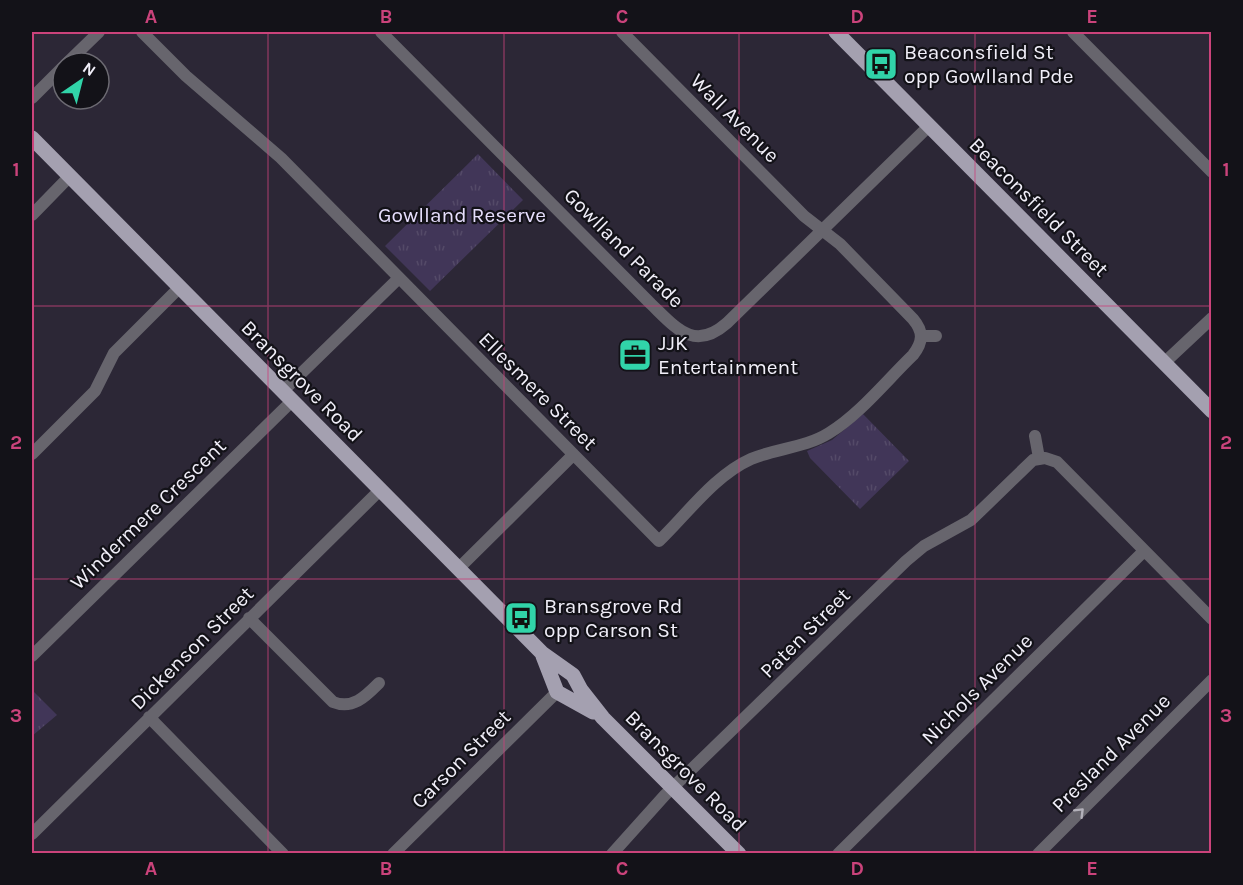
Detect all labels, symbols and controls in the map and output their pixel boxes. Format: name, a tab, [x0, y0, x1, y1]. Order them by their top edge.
text: A	[145, 5, 158, 28]
text: B	[380, 5, 392, 28]
text: C	[616, 5, 628, 28]
text: D	[850, 5, 864, 28]
text: E	[1086, 5, 1098, 28]
place label: Beaconsfield St opp Gowlland Pde	[904, 40, 1074, 88]
bus stop icon: Beaconsfield St opp Gowlland Pde	[863, 46, 899, 82]
north arrow	[51, 51, 111, 111]
text: N	[79, 58, 99, 80]
street label: Wall Avenue	[686, 69, 784, 167]
street label: Beaconsfield Street	[965, 133, 1114, 282]
text: 1	[12, 158, 20, 181]
text: 1	[1222, 158, 1230, 181]
street label: Gowlland Parade	[559, 183, 689, 313]
park label: Gowlland Reserve	[378, 203, 546, 227]
street label: Bransgrove Road	[236, 315, 368, 447]
street label: Ellesmere Street	[474, 327, 602, 455]
place label: JJK Entertainment	[658, 331, 798, 379]
office icon: JJK Entertainment	[617, 337, 653, 373]
text: 2	[10, 431, 22, 454]
text: 2	[1220, 431, 1232, 454]
street label: Windermere Crescent	[65, 433, 231, 594]
street label: Dickenson Street	[126, 581, 259, 714]
street label: Paten Street	[755, 583, 855, 683]
place label: Bransgrove Rd opp Carson St	[544, 594, 682, 642]
bus stop icon: Bransgrove Rd opp Carson St	[503, 600, 539, 636]
street label: Nichols Avenue	[917, 629, 1037, 749]
street label: Presland Avenue	[1047, 689, 1175, 817]
text: 3	[10, 704, 22, 727]
text: 3	[1220, 704, 1232, 727]
street label: Carson Street	[407, 705, 515, 813]
street label: Bransgrove Road	[620, 705, 752, 837]
one-way arrow	[1073, 809, 1084, 819]
text: A	[145, 857, 158, 880]
text: B	[380, 857, 392, 880]
text: C	[616, 857, 628, 880]
text: D	[850, 857, 864, 880]
text: E	[1086, 857, 1098, 880]

